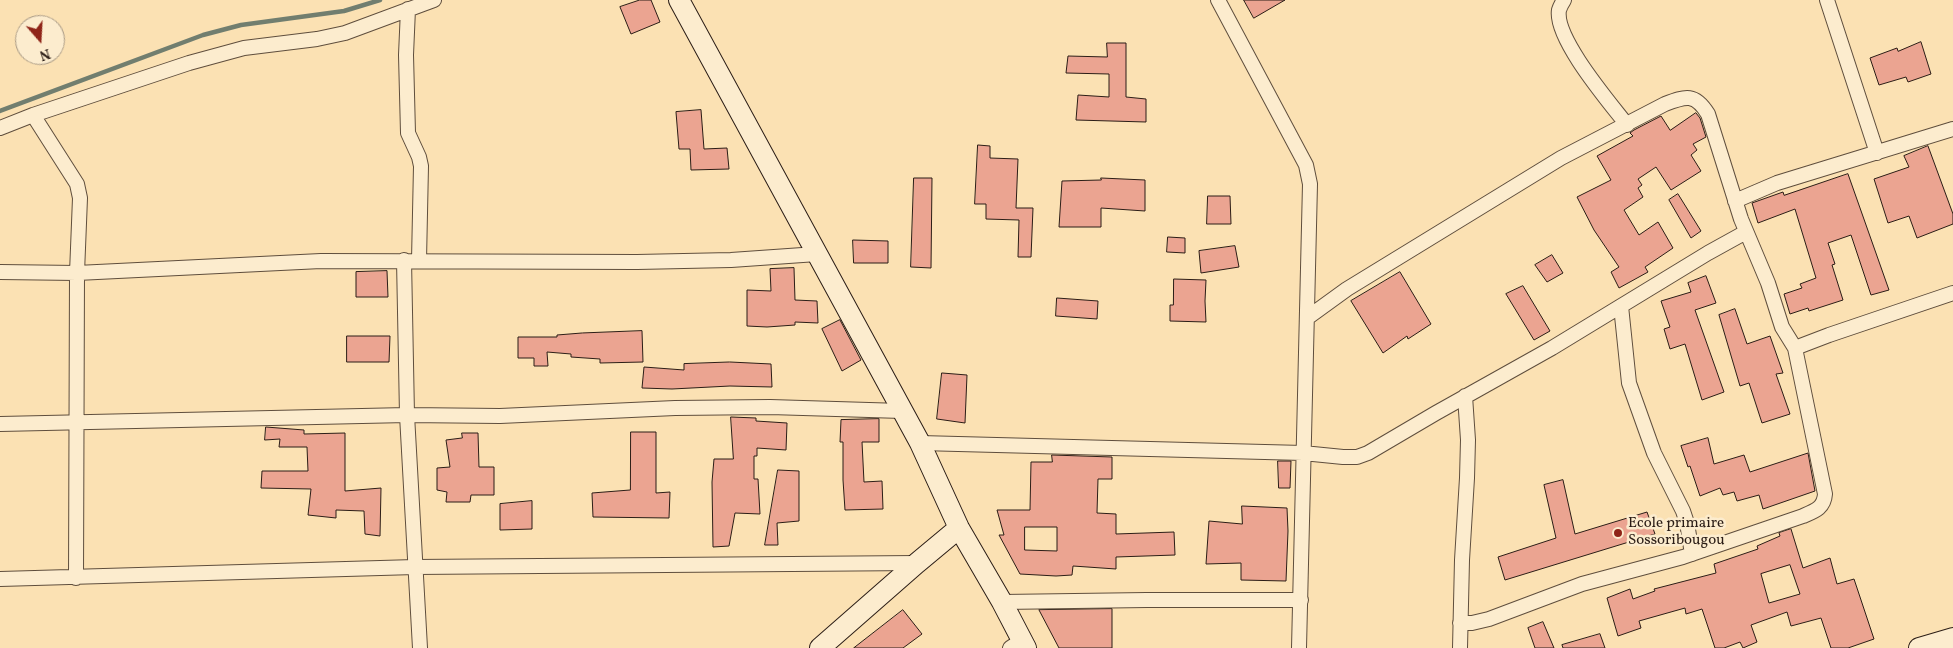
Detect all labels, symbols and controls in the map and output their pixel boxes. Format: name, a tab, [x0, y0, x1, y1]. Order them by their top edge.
north arrow	[15, 15, 65, 65]
text: N	[37, 43, 53, 64]
place label: Ecole primaire Sossoribougou	[1628, 515, 1725, 550]
marker: Ecole primaire Sossoribougou	[1612, 527, 1624, 539]

